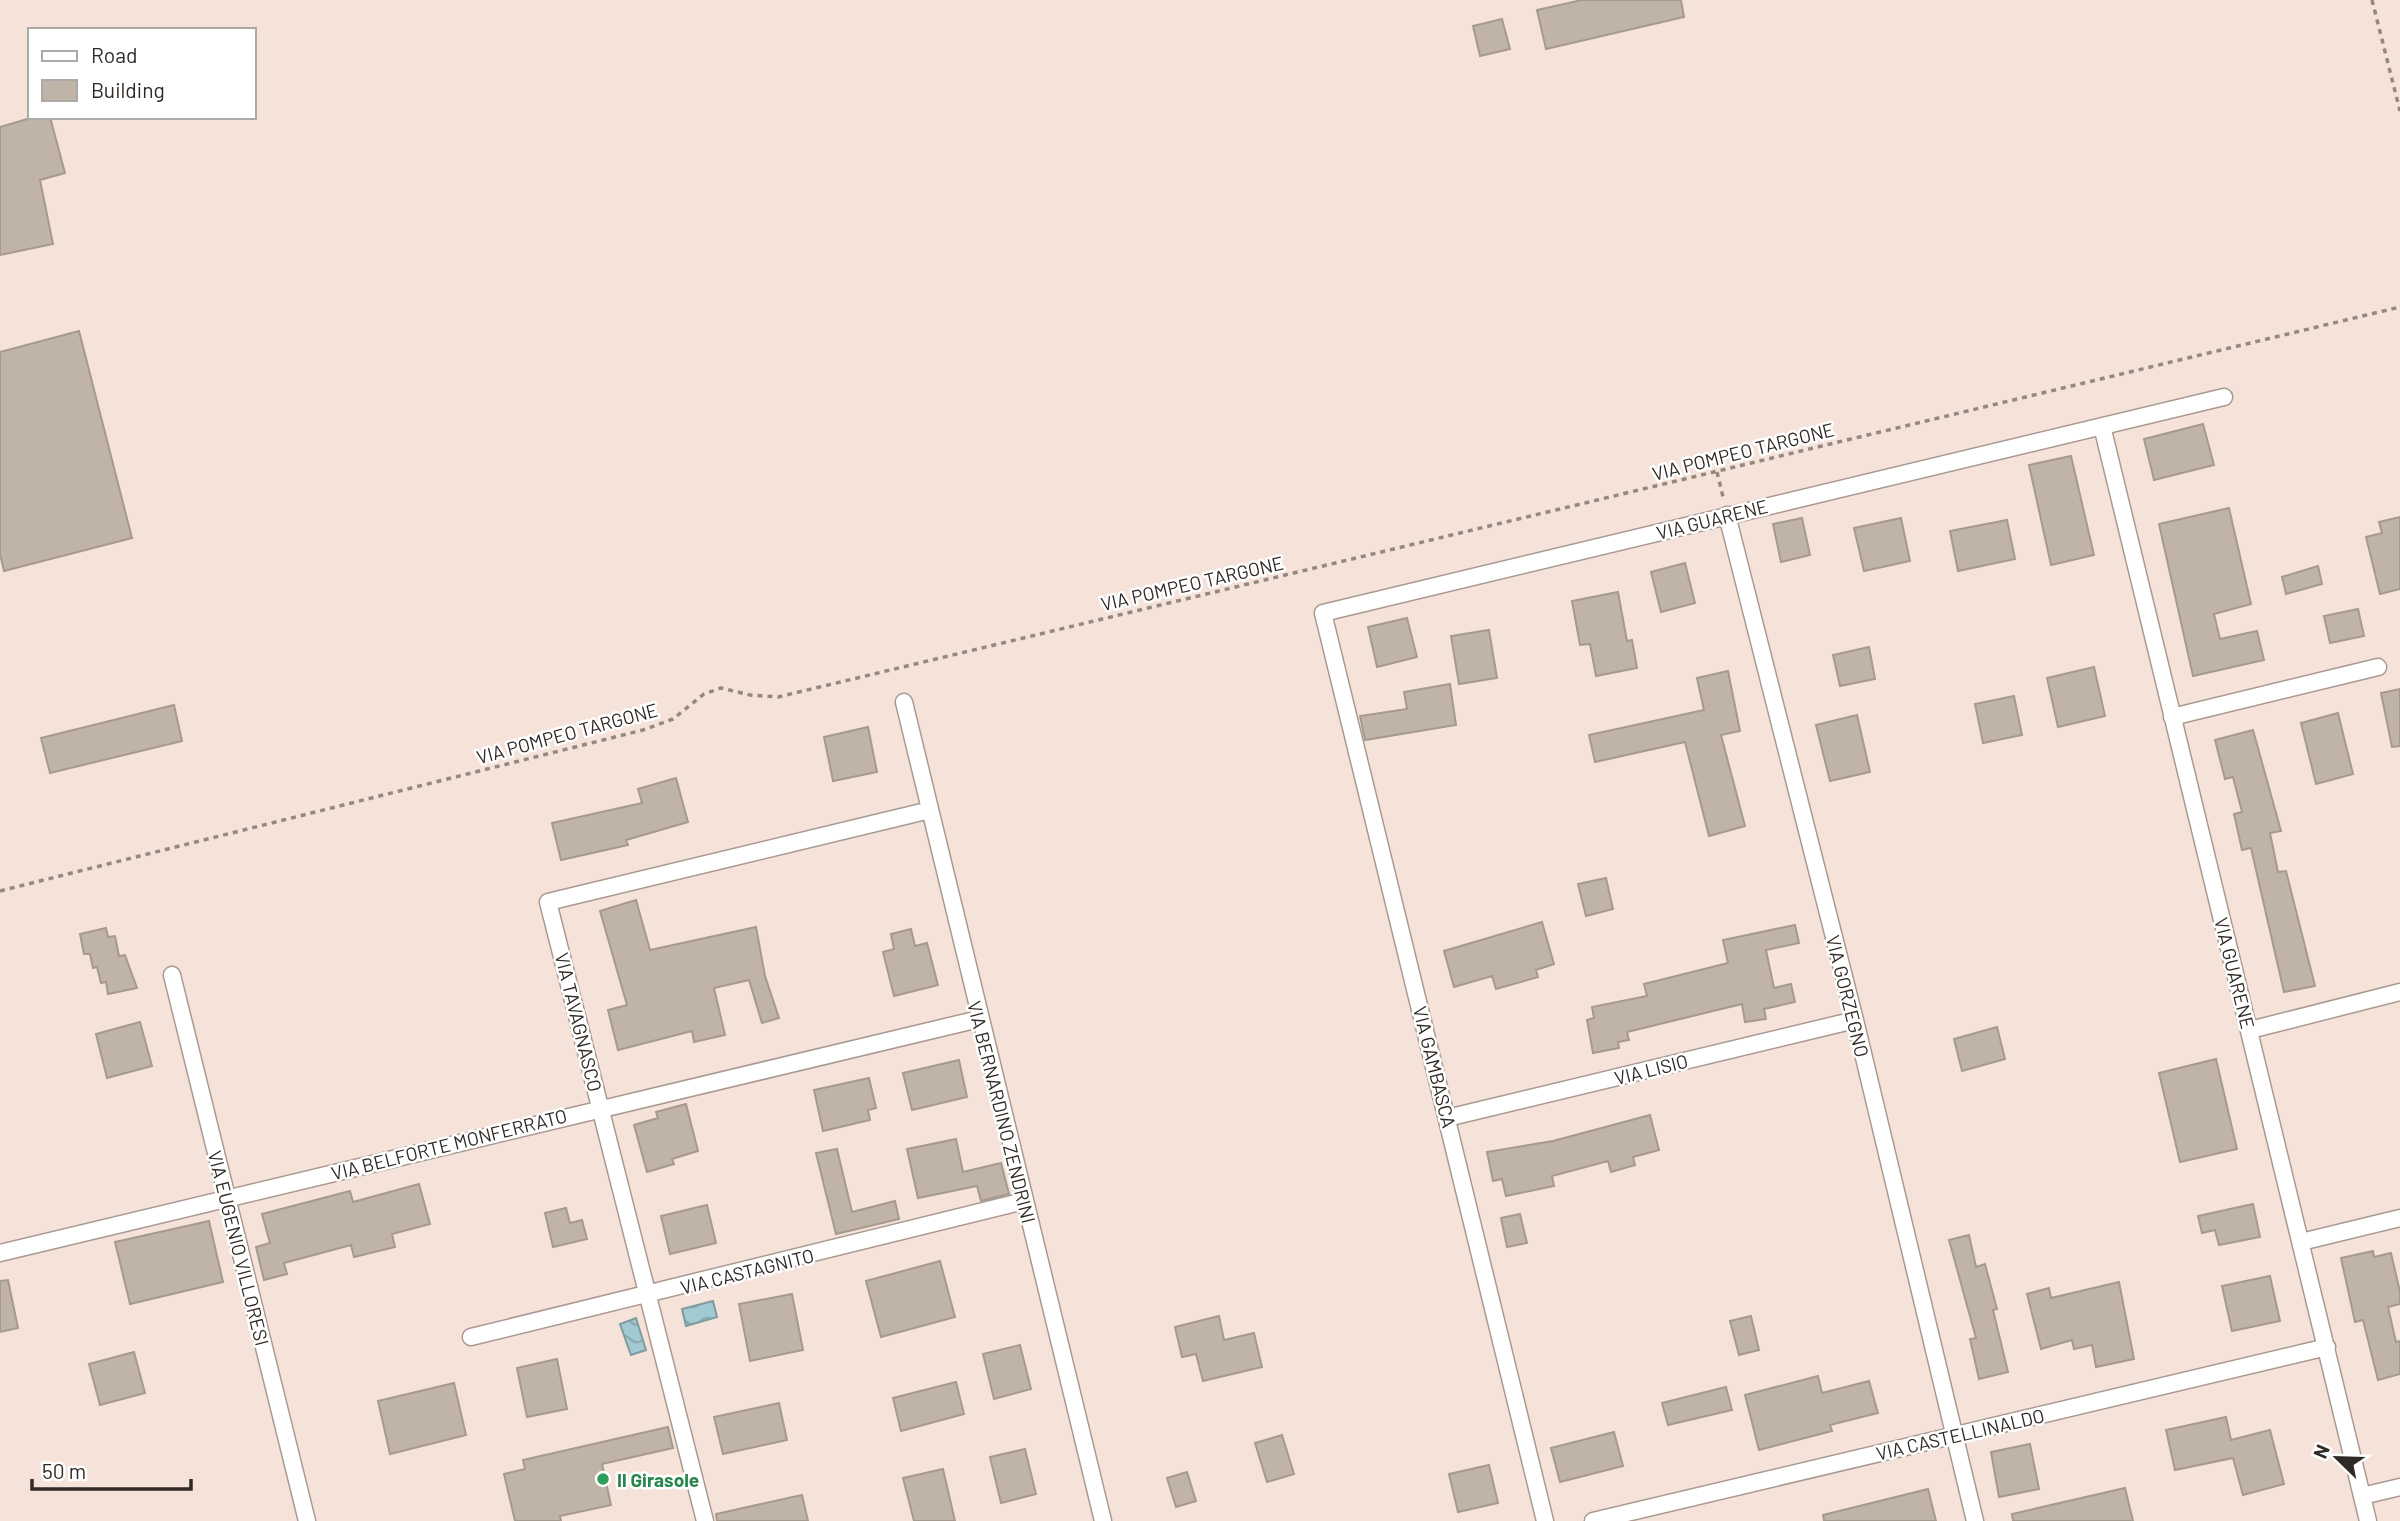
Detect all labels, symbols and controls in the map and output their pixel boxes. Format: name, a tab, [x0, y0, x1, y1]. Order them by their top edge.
legend	[28, 28, 256, 119]
text: Road	[91, 42, 137, 67]
text: Building	[91, 77, 165, 102]
street label: VIA POMPEO TARGONE	[1650, 417, 1836, 485]
street label: VIA GUARENE	[1654, 494, 1770, 544]
street label: VIA POMPEO TARGONE	[1098, 551, 1286, 615]
street label: VIA POMPEO TARGONE	[474, 698, 660, 768]
street label: VIA GUARENE	[2210, 915, 2260, 1031]
street label: VIA GORZEGNO	[1822, 933, 1874, 1059]
street label: VIA TAVAGNASCO	[551, 950, 607, 1094]
street label: VIA BERNARDINO ZENDRINI	[963, 999, 1041, 1225]
street label: VIA GAMBASCA	[1409, 1004, 1461, 1130]
street label: VIA LISIO	[1612, 1049, 1690, 1089]
street label: VIA BELFORTE MONFERRATO	[329, 1104, 569, 1184]
street label: VIA EUGENIO VILLORESI	[204, 1148, 274, 1348]
street label: VIA CASTAGNITO	[678, 1243, 816, 1299]
street label: VIA CASTELLINALDO	[1874, 1403, 2046, 1465]
north arrow	[2302, 1423, 2372, 1493]
text: N	[2308, 1441, 2334, 1461]
scale bar	[32, 1448, 191, 1492]
text: 50 m	[42, 1458, 86, 1483]
place label: Il Girasole	[617, 1468, 699, 1491]
marker: Il Girasole	[595, 1471, 611, 1487]

